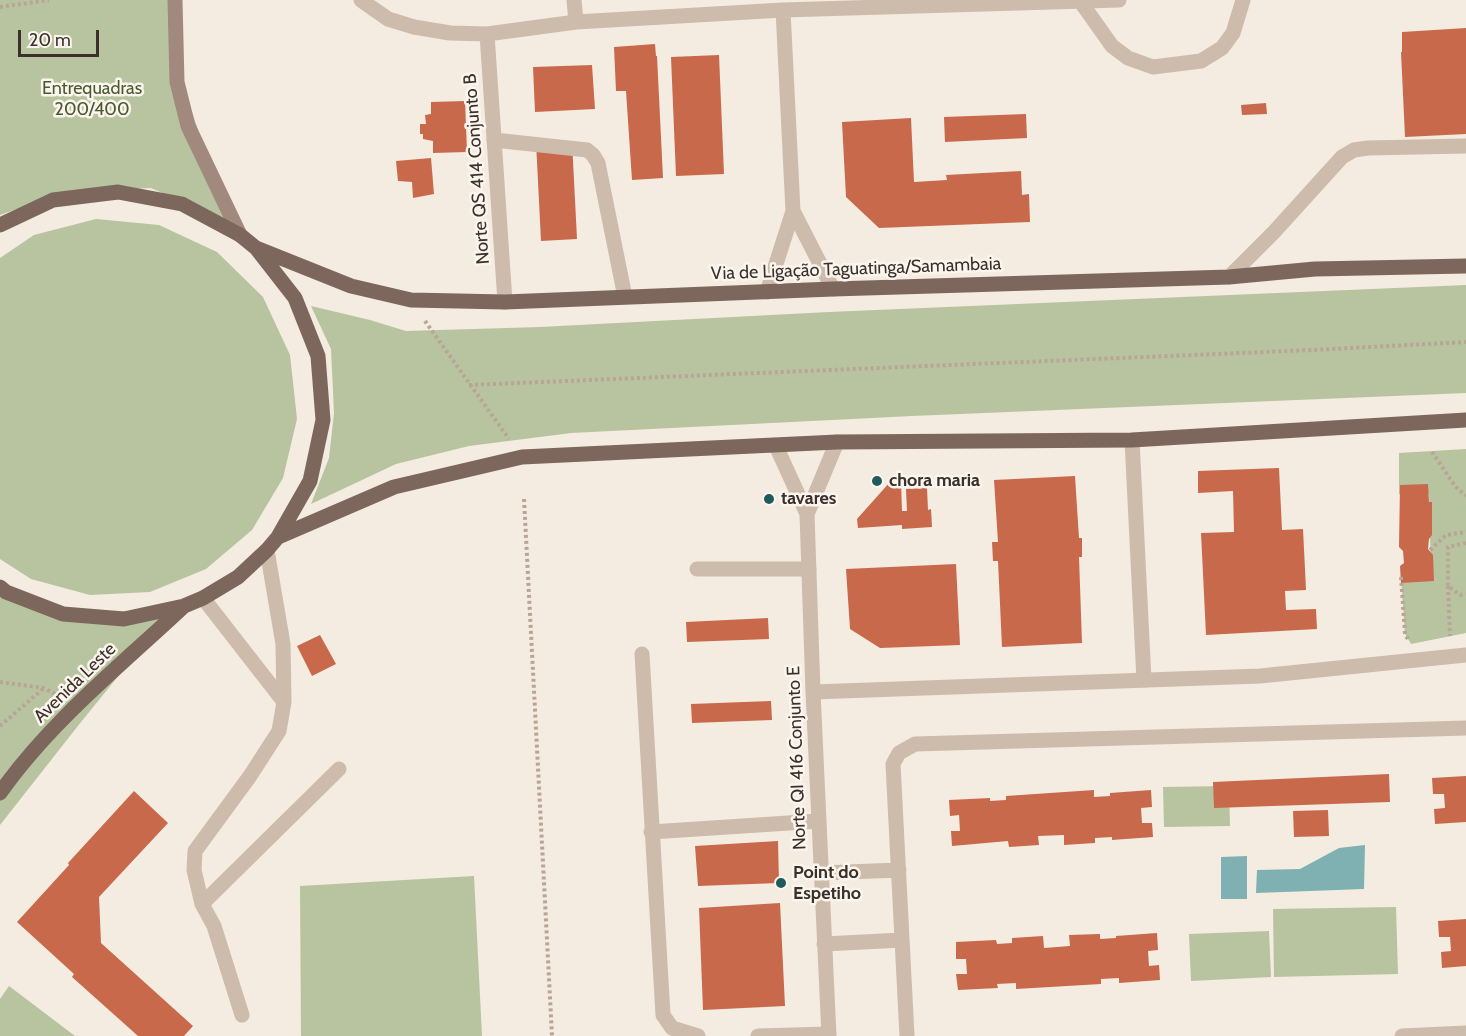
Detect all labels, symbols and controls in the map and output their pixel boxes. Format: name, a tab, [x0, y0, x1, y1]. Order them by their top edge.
scale bar	[21, 18, 102, 56]
text: 20 m	[29, 29, 71, 51]
street label: Norte QS 414 Conjunto B	[460, 73, 494, 265]
park label: Entrequadras 200/400	[42, 78, 142, 121]
street label: Via de Ligação Taguatinga/Samambaia	[710, 253, 1002, 285]
place label: chora maria	[889, 470, 980, 492]
marker: chora maria	[870, 474, 884, 488]
place label: tavares	[781, 488, 836, 510]
marker: tavares	[762, 492, 776, 506]
street label: Avenida Leste	[30, 639, 120, 727]
street label: Norte QI 416 Conjunto E	[783, 666, 811, 850]
place label: Point do Espetiho	[793, 862, 861, 904]
marker: Point do Espetiho	[774, 876, 788, 890]

